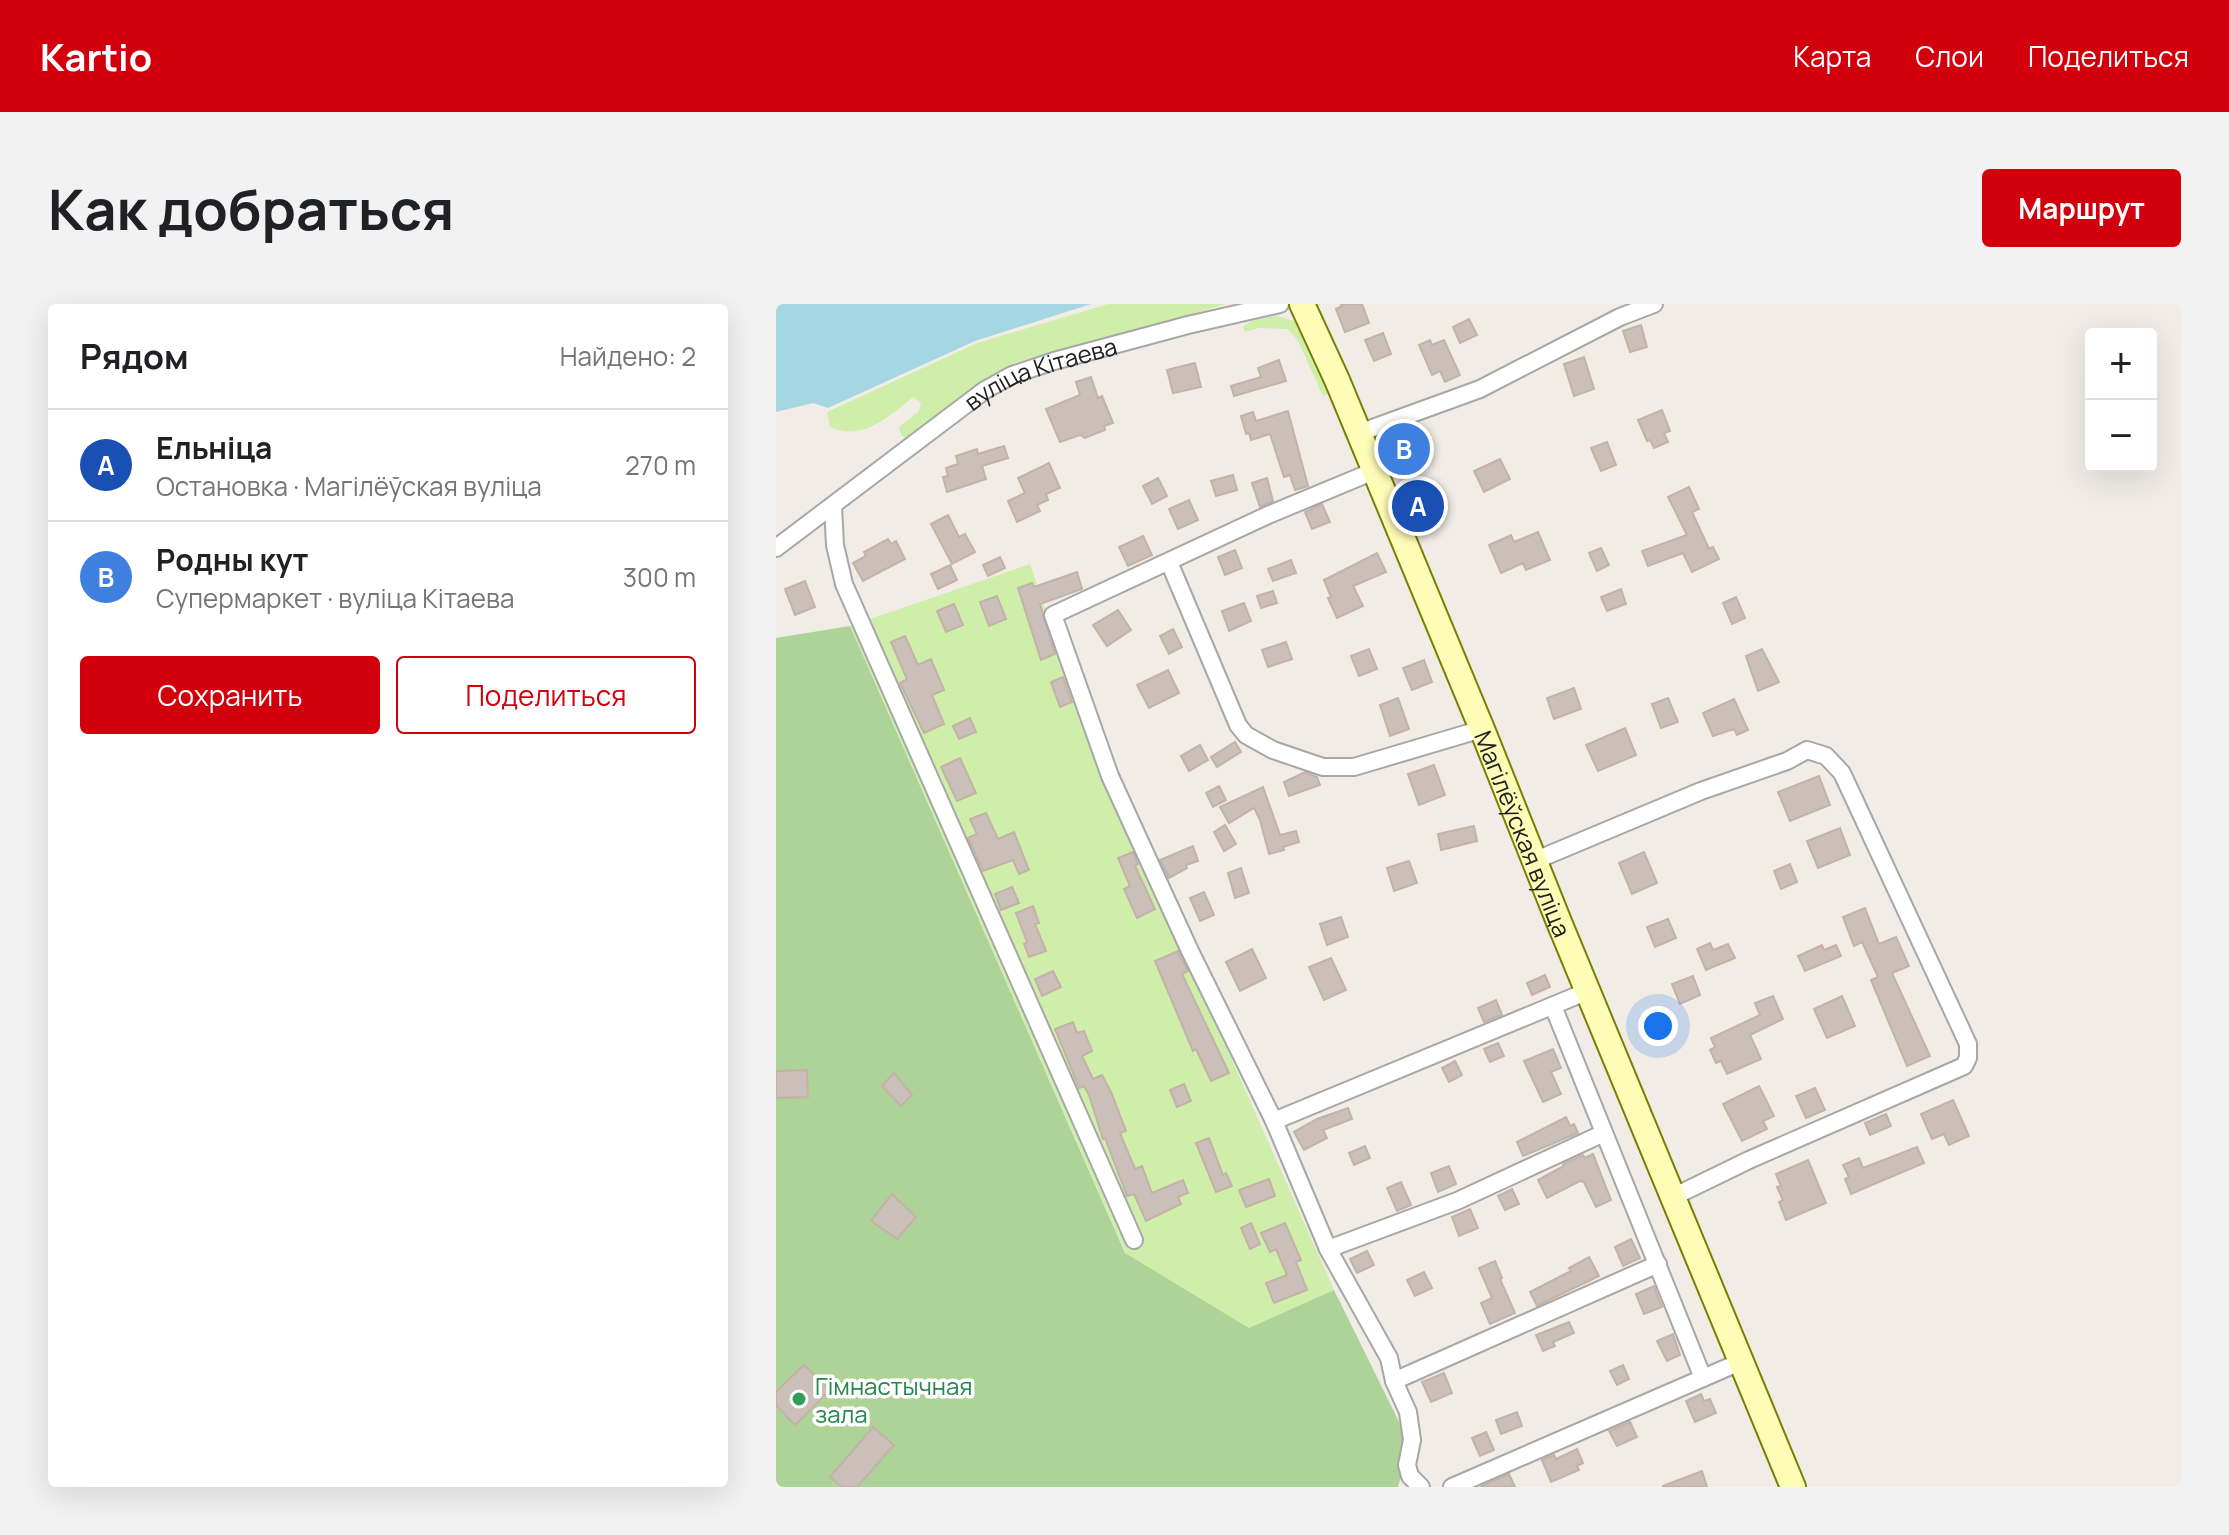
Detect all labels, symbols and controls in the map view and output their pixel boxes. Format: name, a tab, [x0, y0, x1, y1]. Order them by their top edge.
text: Kartio	[40, 30, 152, 82]
text: Карта	[1793, 37, 1871, 75]
text: Слои	[1915, 37, 1984, 75]
text: Поделиться	[2028, 37, 2189, 75]
button: Маршрут	[1982, 169, 2181, 247]
text: Как добраться	[48, 170, 454, 247]
street label: вуліца Кітаева	[956, 328, 1120, 417]
map controls	[2085, 328, 2157, 472]
button: +	[2085, 328, 2157, 400]
text: Рядом	[80, 333, 189, 379]
text: Найдено: 2	[560, 338, 696, 374]
button: −	[2085, 400, 2157, 472]
pin: B	[1378, 419, 1430, 479]
text: Ельніца	[156, 427, 272, 468]
text: A	[97, 447, 115, 483]
text: 270 m	[625, 447, 696, 483]
text: Остановка · Магілёўская вуліца	[156, 468, 542, 504]
pin: A	[1392, 476, 1444, 536]
text: Родны кут	[156, 539, 308, 580]
text: B	[98, 559, 114, 595]
text: 300 m	[623, 559, 696, 595]
text: Супермаркет · вуліца Кітаева	[156, 580, 514, 616]
button: Сохранить	[80, 656, 380, 734]
button: Поделиться	[396, 656, 696, 734]
street label: Магілёўская вуліца	[1468, 725, 1580, 942]
your location	[1638, 1006, 1678, 1046]
place label: Гімнастычная зала	[815, 1369, 972, 1430]
marker: Гімнастычная зала	[790, 1390, 808, 1408]

